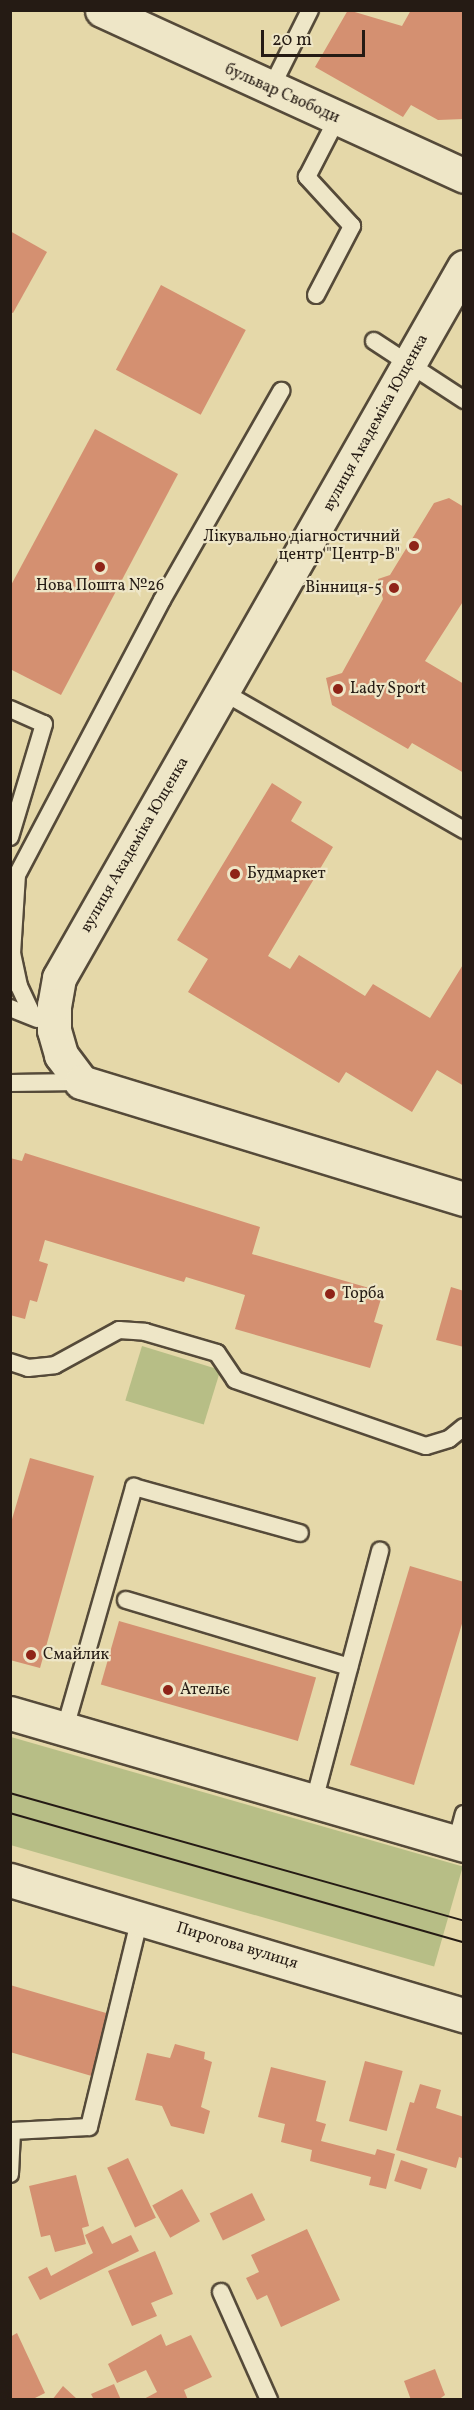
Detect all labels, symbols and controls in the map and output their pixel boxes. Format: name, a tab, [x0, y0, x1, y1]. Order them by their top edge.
scale bar	[264, 18, 368, 56]
text: 20 m	[272, 28, 312, 53]
street label: бульвар Свободи	[222, 60, 342, 128]
street label: вулиця Академіка Ющенка	[319, 331, 433, 515]
place label: Лікувально діагностичний центр "Центр-В"	[203, 527, 400, 565]
marker: Лікувально діагностичний центр "Центр-В"	[405, 537, 423, 555]
marker: Нова Пошта №26	[93, 560, 107, 574]
place label: Нова Пошта №26	[36, 576, 164, 596]
place label: Вінниця-5	[305, 578, 382, 598]
marker: Вінниця-5	[387, 581, 401, 595]
place label: Lady Sport	[350, 679, 427, 699]
marker: Lady Sport	[331, 682, 345, 696]
street label: вулиця Академіка Ющенка	[77, 754, 193, 936]
place label: Будмаркет	[247, 864, 326, 884]
marker: Будмаркет	[228, 867, 242, 881]
place label: Торба	[342, 1284, 384, 1304]
marker: Торба	[323, 1287, 337, 1301]
place label: Смайлик	[43, 1645, 109, 1665]
marker: Смайлик	[24, 1648, 38, 1662]
place label: Ательє	[180, 1680, 230, 1700]
marker: Ательє	[161, 1683, 175, 1697]
street label: Пирогова вулиця	[174, 1918, 300, 1974]

